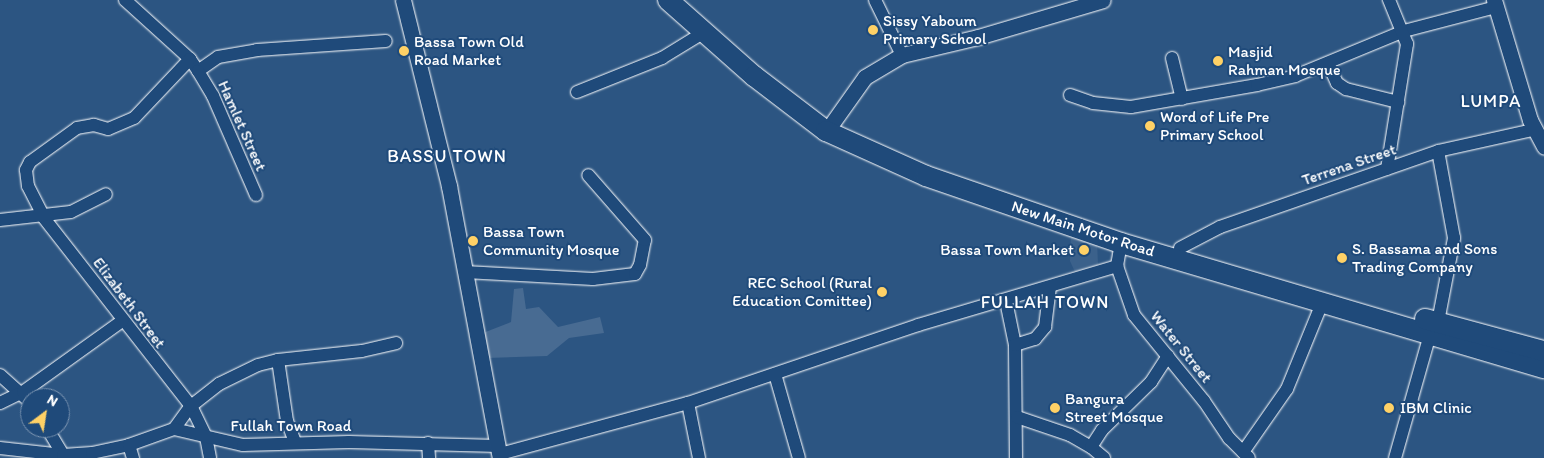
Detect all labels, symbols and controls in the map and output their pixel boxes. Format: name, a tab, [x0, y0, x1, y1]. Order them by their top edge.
place label: Sissy Yaboum Primary School	[883, 11, 986, 49]
marker: Sissy Yaboum Primary School	[867, 24, 879, 36]
place label: Bassa Town Old Road Market	[414, 32, 522, 70]
place label: Masjid Rahman Mosque	[1228, 42, 1341, 80]
marker: Bassa Town Old Road Market	[398, 45, 410, 57]
marker: Masjid Rahman Mosque	[1212, 55, 1224, 67]
street label: Hamlet Street	[214, 78, 270, 174]
district label: LUMPA	[1459, 90, 1523, 112]
place label: Word of Life Pre Primary School	[1160, 107, 1270, 145]
marker: Word of Life Pre Primary School	[1144, 120, 1156, 132]
street label: Terrena Street	[1299, 140, 1399, 190]
district label: BASSU TOWN	[386, 145, 508, 167]
street label: New Main Motor Road	[1009, 197, 1157, 261]
place label: Bassa Town Community Mosque	[483, 222, 619, 260]
marker: Bassa Town Community Mosque	[467, 235, 479, 247]
place label: S. Bassama and Sons Trading Company	[1352, 239, 1498, 277]
place label: Bassa Town Market	[942, 240, 1074, 260]
marker: Bassa Town Market	[1078, 244, 1090, 256]
marker: S. Bassama and Sons Trading Company	[1336, 252, 1348, 264]
street label: Elizabeth Street	[89, 254, 169, 352]
place label: REC School (Rural Education Comittee)	[731, 273, 872, 311]
marker: REC School (Rural Education Comittee)	[876, 286, 888, 298]
district label: FULLAH TOWN	[979, 291, 1111, 313]
street label: Water Street	[1146, 307, 1216, 387]
north arrow	[20, 388, 70, 438]
place label: Bangura Street Mosque	[1065, 389, 1163, 427]
text: N	[44, 391, 61, 410]
place label: IBM Clinic	[1400, 398, 1472, 418]
marker: IBM Clinic	[1382, 401, 1396, 415]
marker: Bangura Street Mosque	[1049, 402, 1061, 414]
street label: Fullah Town Road	[231, 416, 351, 436]

